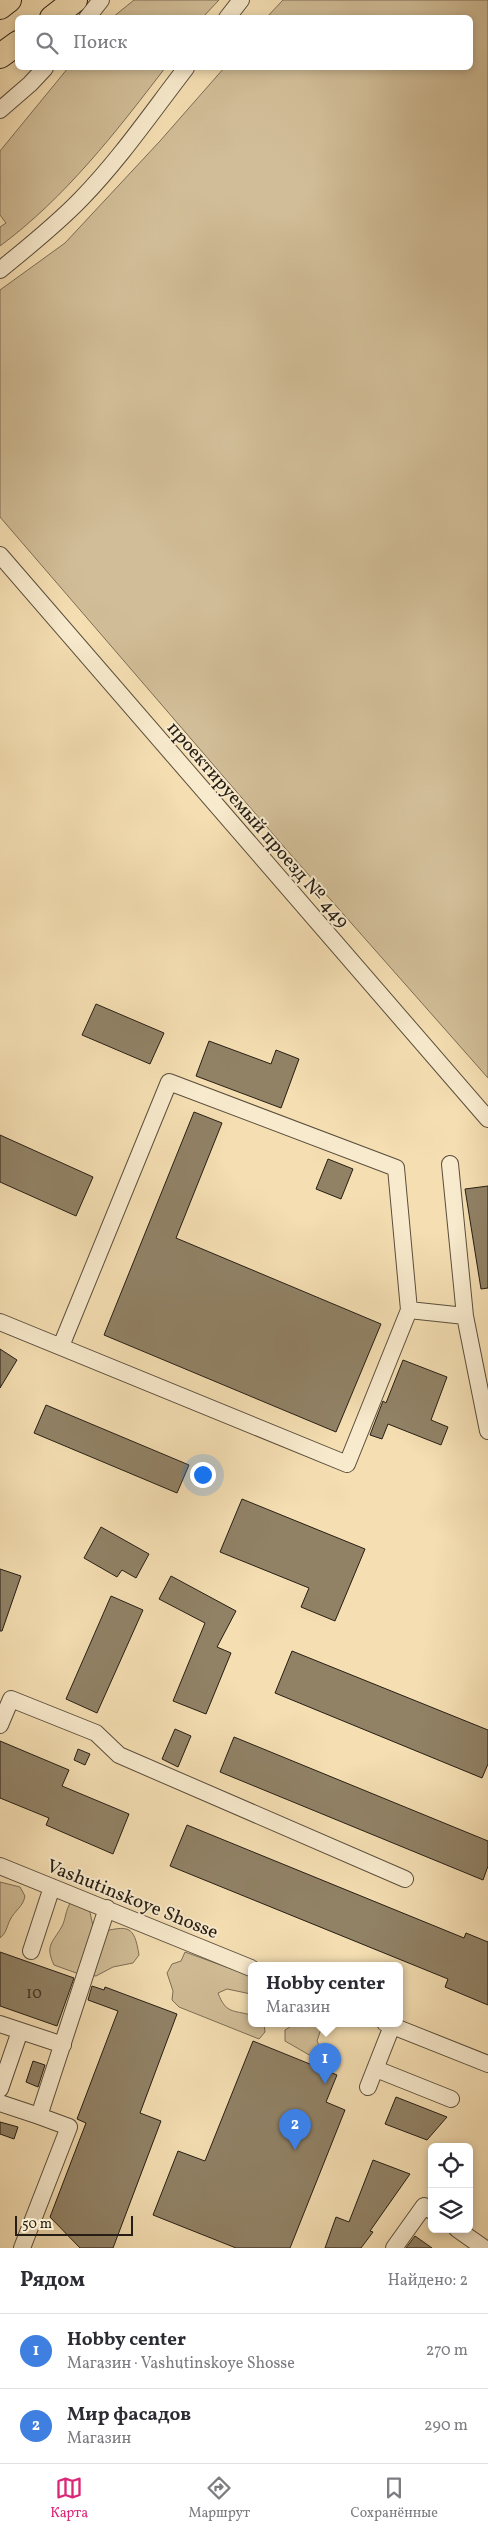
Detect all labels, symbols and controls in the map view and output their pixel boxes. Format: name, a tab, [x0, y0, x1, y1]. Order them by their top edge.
search box	[15, 15, 473, 70]
icon: search	[33, 29, 61, 57]
text: Поиск	[73, 30, 127, 56]
street label: проектируемый проезд № 449	[161, 717, 355, 934]
your location	[190, 1462, 216, 1488]
street label: Vashutinskoye Shosse	[43, 1854, 222, 1946]
popup	[248, 1962, 403, 2027]
text: Hobby center	[266, 1971, 385, 1997]
house number: 10	[26, 1983, 42, 2005]
text: Магазин	[266, 1997, 330, 2019]
pin: 1	[309, 2043, 341, 2084]
pin: 2	[279, 2109, 311, 2150]
map controls	[428, 2143, 473, 2233]
button: locate	[428, 2143, 473, 2188]
button: layers	[428, 2188, 473, 2233]
scale bar	[15, 2213, 132, 2236]
text: 50 m	[22, 2215, 52, 2234]
text: Рядом	[20, 2266, 85, 2295]
text: Найдено: 2	[388, 2270, 468, 2292]
text: Hobby center	[67, 2327, 186, 2353]
text: 1	[33, 2340, 39, 2362]
text: 270 m	[426, 2340, 468, 2362]
text: Магазин · Vashutinskoye Shosse	[67, 2353, 295, 2375]
text: Мир фасадов	[67, 2402, 191, 2428]
text: 2	[32, 2415, 40, 2437]
text: 290 m	[424, 2415, 468, 2437]
text: Магазин	[67, 2428, 131, 2450]
tab: Карта	[50, 2474, 88, 2523]
tab: Маршрут	[188, 2474, 250, 2523]
tab: Сохранённые	[350, 2474, 438, 2523]

